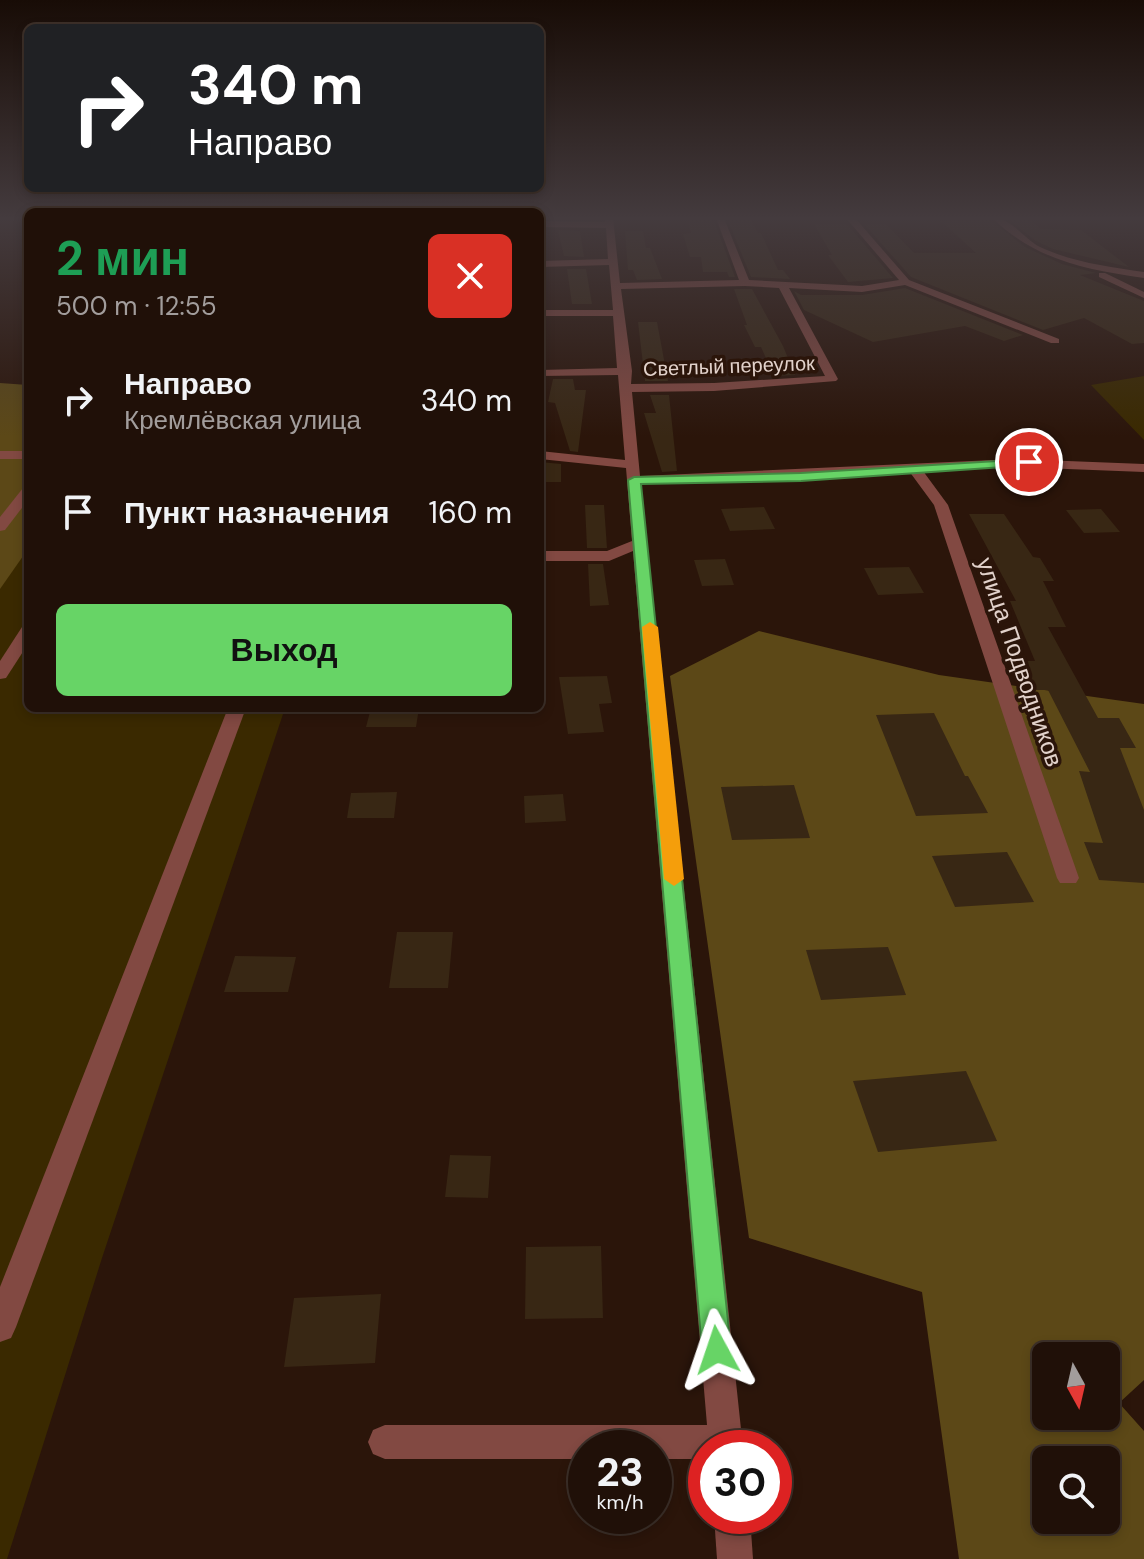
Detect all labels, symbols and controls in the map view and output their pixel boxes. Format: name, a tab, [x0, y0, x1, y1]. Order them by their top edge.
text: 340 m	[188, 48, 363, 121]
icon: right	[56, 56, 160, 160]
text: Направо	[188, 119, 332, 166]
text: 2 мин	[56, 227, 189, 290]
button: close	[428, 234, 512, 318]
text: 500 m · 12:55	[56, 289, 217, 323]
street label: Светлый переулок	[643, 350, 816, 382]
text: Направо	[124, 364, 252, 403]
icon: right	[56, 378, 100, 422]
text: 340 m	[421, 381, 512, 420]
text: Кремлёвская улица	[124, 403, 361, 437]
pin	[995, 428, 1063, 496]
icon: arrive	[1007, 440, 1051, 484]
icon: arrive	[56, 490, 100, 534]
text: Пункт назначения	[124, 493, 389, 532]
text: 160 m	[429, 493, 512, 532]
street label: улица Подводников	[970, 553, 1070, 771]
button: Выход	[56, 604, 512, 696]
position arrow	[675, 1308, 759, 1392]
north arrow	[1032, 1342, 1120, 1430]
map controls	[1032, 1342, 1120, 1534]
speed limit sign: 30	[688, 1430, 792, 1534]
text: 23	[596, 1446, 644, 1498]
button: search	[1032, 1446, 1120, 1534]
text: km/h	[596, 1489, 644, 1515]

